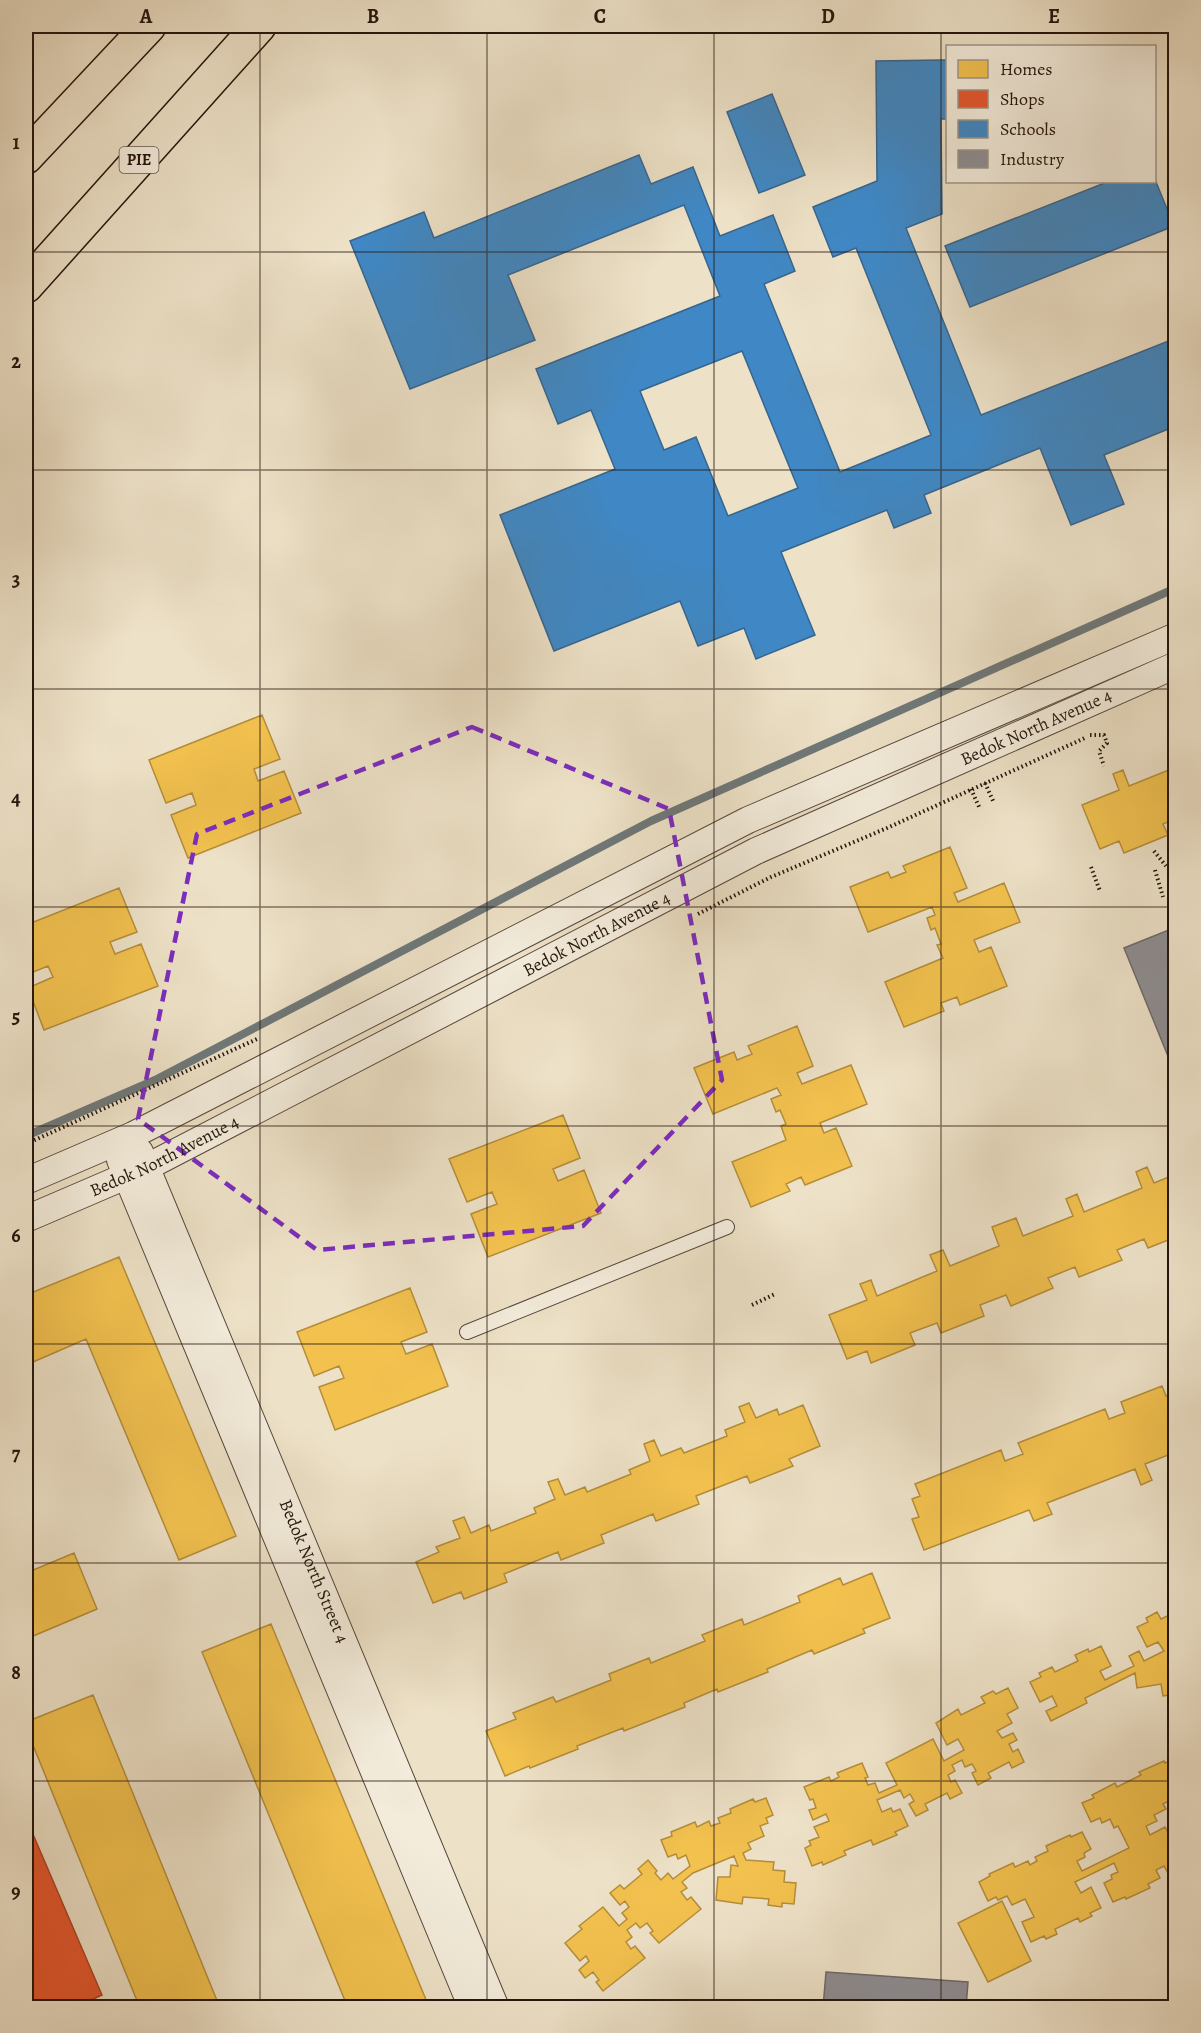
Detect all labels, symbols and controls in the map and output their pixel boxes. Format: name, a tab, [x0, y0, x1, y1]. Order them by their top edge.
text: A	[139, 3, 153, 30]
text: B	[367, 3, 379, 30]
text: C	[594, 3, 606, 30]
text: D	[821, 3, 835, 30]
text: E	[1048, 3, 1060, 30]
legend	[946, 45, 1156, 183]
text: Homes	[1000, 57, 1052, 81]
text: Shops	[1000, 87, 1045, 111]
text: Schools	[1000, 117, 1056, 141]
text: 1	[12, 129, 20, 156]
road number: PIE	[120, 147, 158, 173]
text: Industry	[1000, 147, 1065, 171]
text: 2	[11, 348, 21, 375]
text: 3	[12, 566, 20, 593]
street label: Bedok North Avenue 4	[957, 683, 1115, 771]
text: 4	[11, 785, 21, 812]
street label: Bedok North Avenue 4	[519, 886, 674, 982]
text: 5	[12, 1003, 20, 1030]
street label: Bedok North Avenue 4	[86, 1109, 243, 1202]
text: 6	[11, 1222, 21, 1249]
text: 7	[12, 1440, 21, 1467]
street label: Bedok North Street 4	[274, 1496, 355, 1647]
text: 8	[11, 1659, 21, 1686]
text: 9	[11, 1878, 21, 1905]

